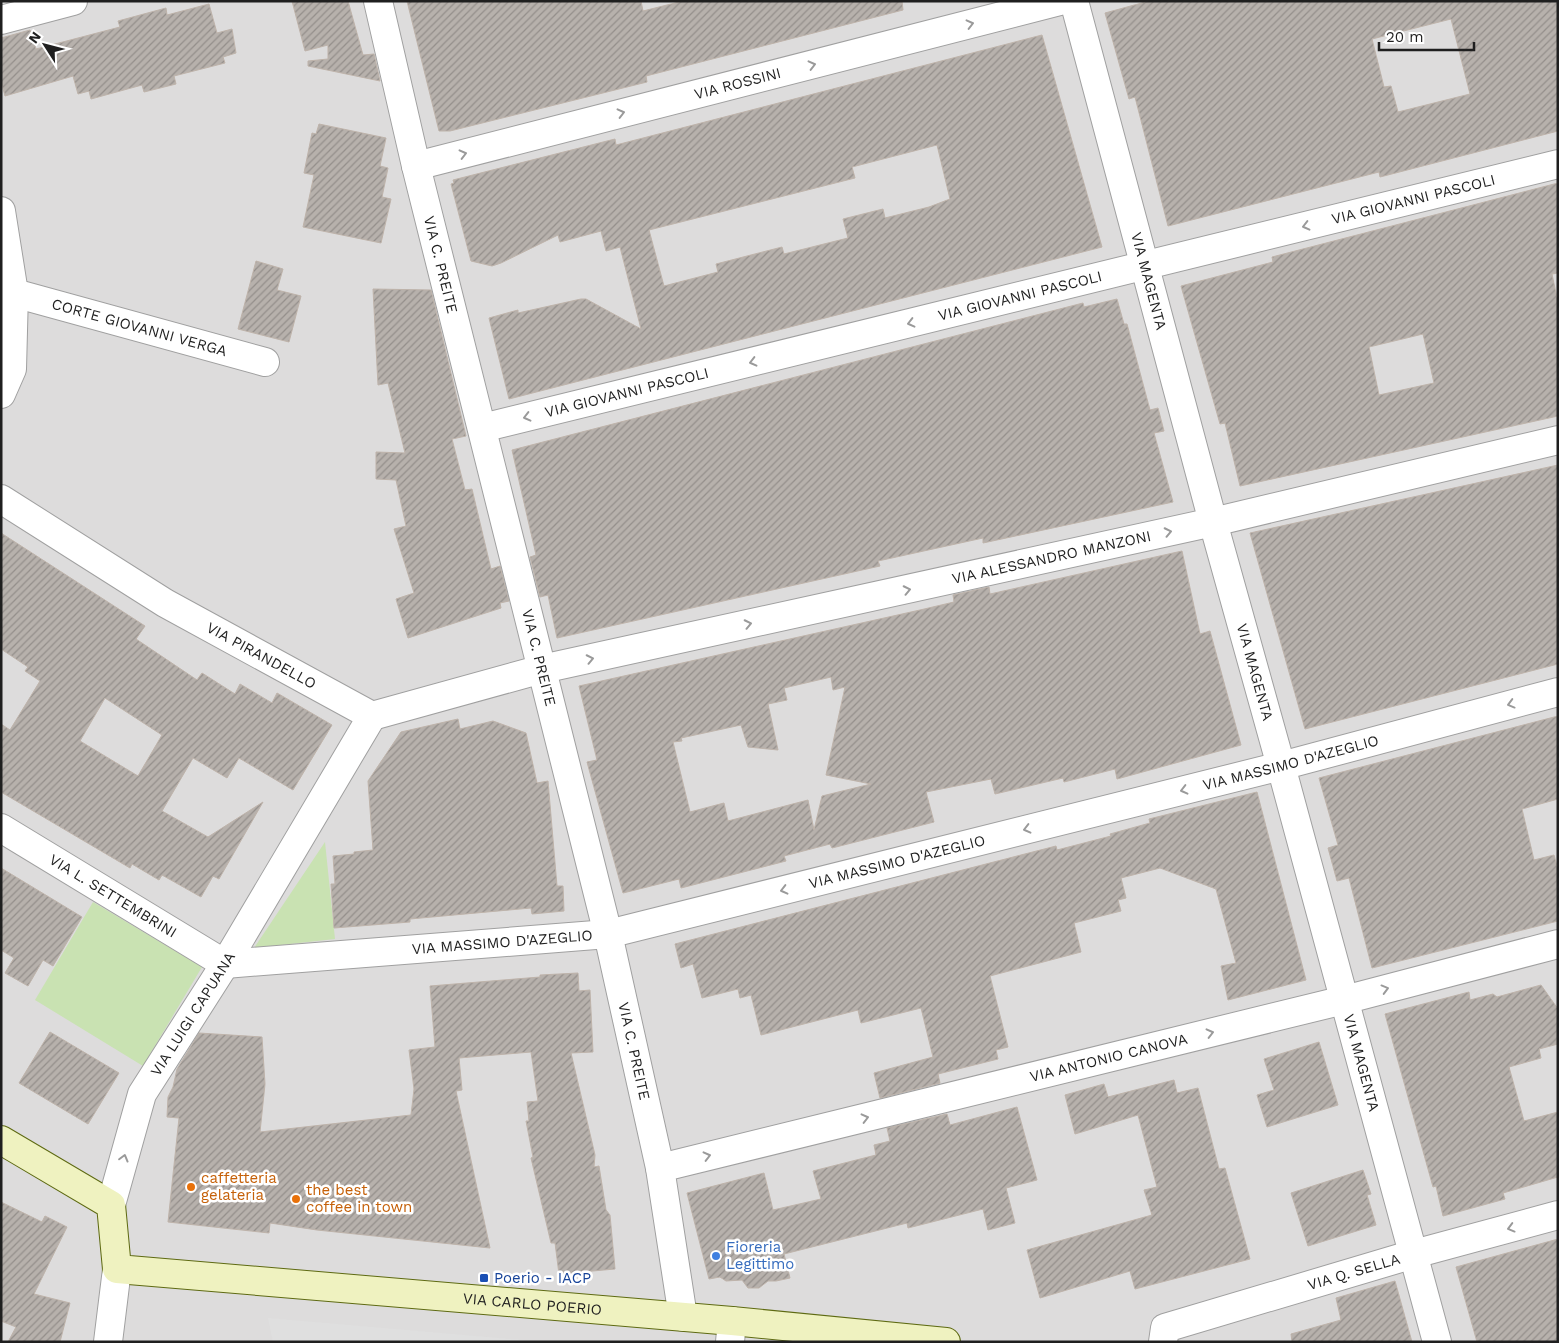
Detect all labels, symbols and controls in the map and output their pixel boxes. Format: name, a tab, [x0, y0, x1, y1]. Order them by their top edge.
north arrow	[20, 20, 70, 70]
one-way arrow	[965, 20, 973, 30]
scale bar	[1379, 20, 1474, 52]
text: N	[25, 28, 44, 46]
text: 20 m	[1386, 28, 1424, 46]
one-way arrow	[808, 60, 816, 70]
street label: VIA ROSSINI	[692, 64, 783, 103]
one-way arrow	[616, 109, 624, 119]
one-way arrow	[459, 149, 467, 159]
street label: VIA GIOVANNI PASCOLI	[1330, 171, 1497, 228]
street label: VIA C. PREITE	[420, 214, 461, 315]
one-way arrow	[1302, 220, 1311, 231]
street label: VIA MAGENTA	[1127, 231, 1170, 332]
street label: VIA GIOVANNI PASCOLI	[936, 267, 1104, 325]
street label: CORTE GIOVANNI VERGA	[50, 295, 229, 360]
one-way arrow	[906, 317, 915, 328]
one-way arrow	[748, 356, 757, 367]
street label: VIA GIOVANNI PASCOLI	[543, 364, 710, 421]
one-way arrow	[523, 411, 532, 422]
street label: VIA ALESSANDRO MANZONI	[950, 527, 1153, 588]
one-way arrow	[1164, 527, 1173, 538]
one-way arrow	[903, 585, 912, 595]
street label: VIA C. PREITE	[518, 607, 560, 708]
street label: VIA PIRANDELLO	[203, 618, 319, 693]
one-way arrow	[744, 619, 753, 630]
street label: VIA MAGENTA	[1233, 621, 1277, 723]
one-way arrow	[585, 654, 594, 665]
one-way arrow	[1507, 699, 1515, 709]
street label: VIA MASSIMO D'AZEGLIO	[1201, 731, 1381, 794]
one-way arrow	[1180, 784, 1189, 795]
one-way arrow	[1023, 824, 1031, 834]
street label: VIA MASSIMO D'AZEGLIO	[807, 831, 987, 893]
street label: VIA L. SETTEMBRINI	[46, 850, 180, 942]
one-way arrow	[779, 884, 788, 895]
street label: VIA MASSIMO D'AZEGLIO	[411, 926, 593, 958]
street label: VIA LUIGI CAPUANA	[147, 949, 239, 1079]
one-way arrow	[1380, 985, 1388, 995]
street label: VIA C. PREITE	[614, 1001, 654, 1102]
street label: VIA MAGENTA	[1340, 1012, 1383, 1114]
one-way arrow	[1205, 1028, 1214, 1039]
street label: VIA ANTONIO CANOVA	[1028, 1030, 1189, 1086]
one-way arrow	[861, 1113, 869, 1123]
one-way arrow	[703, 1151, 712, 1162]
one-way arrow	[118, 1154, 129, 1163]
place label: caffetteria gelateria	[201, 1169, 277, 1204]
marker: caffetteria gelateria	[185, 1181, 197, 1193]
place label: the best coffee in town	[306, 1181, 412, 1216]
marker: the best coffee in town	[290, 1193, 302, 1205]
one-way arrow	[1506, 1222, 1515, 1233]
place label: Fioreria Legittimo	[726, 1238, 794, 1273]
marker: Fioreria Legittimo	[710, 1250, 722, 1262]
street label: VIA Q. SELLA	[1305, 1250, 1402, 1294]
place label: Poerio - IACP	[494, 1269, 591, 1287]
marker: Poerio - IACP	[478, 1272, 490, 1284]
street label: VIA CARLO POERIO	[462, 1289, 603, 1319]

